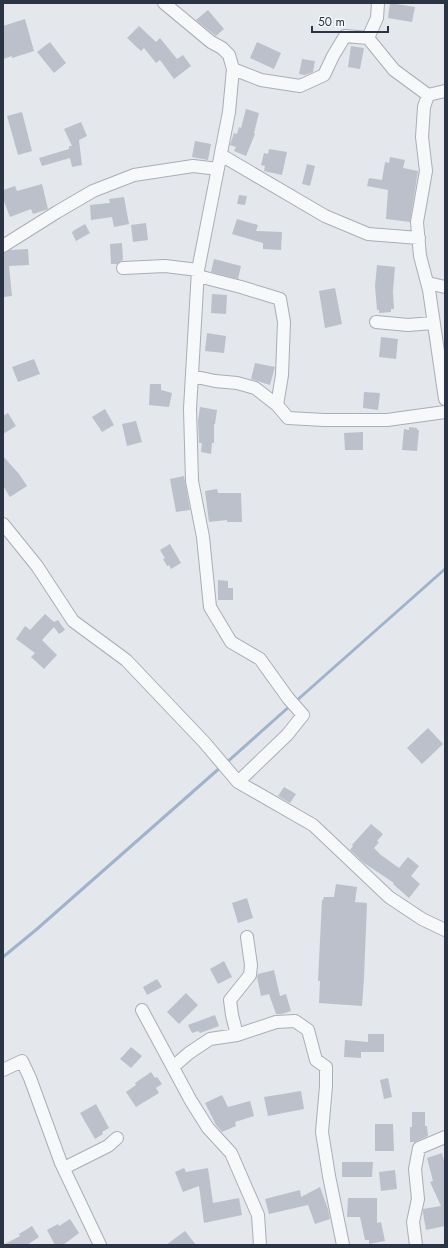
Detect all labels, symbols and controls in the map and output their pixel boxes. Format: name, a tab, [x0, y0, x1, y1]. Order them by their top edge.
scale bar	[312, 8, 388, 34]
text: 50 m	[318, 13, 345, 31]

